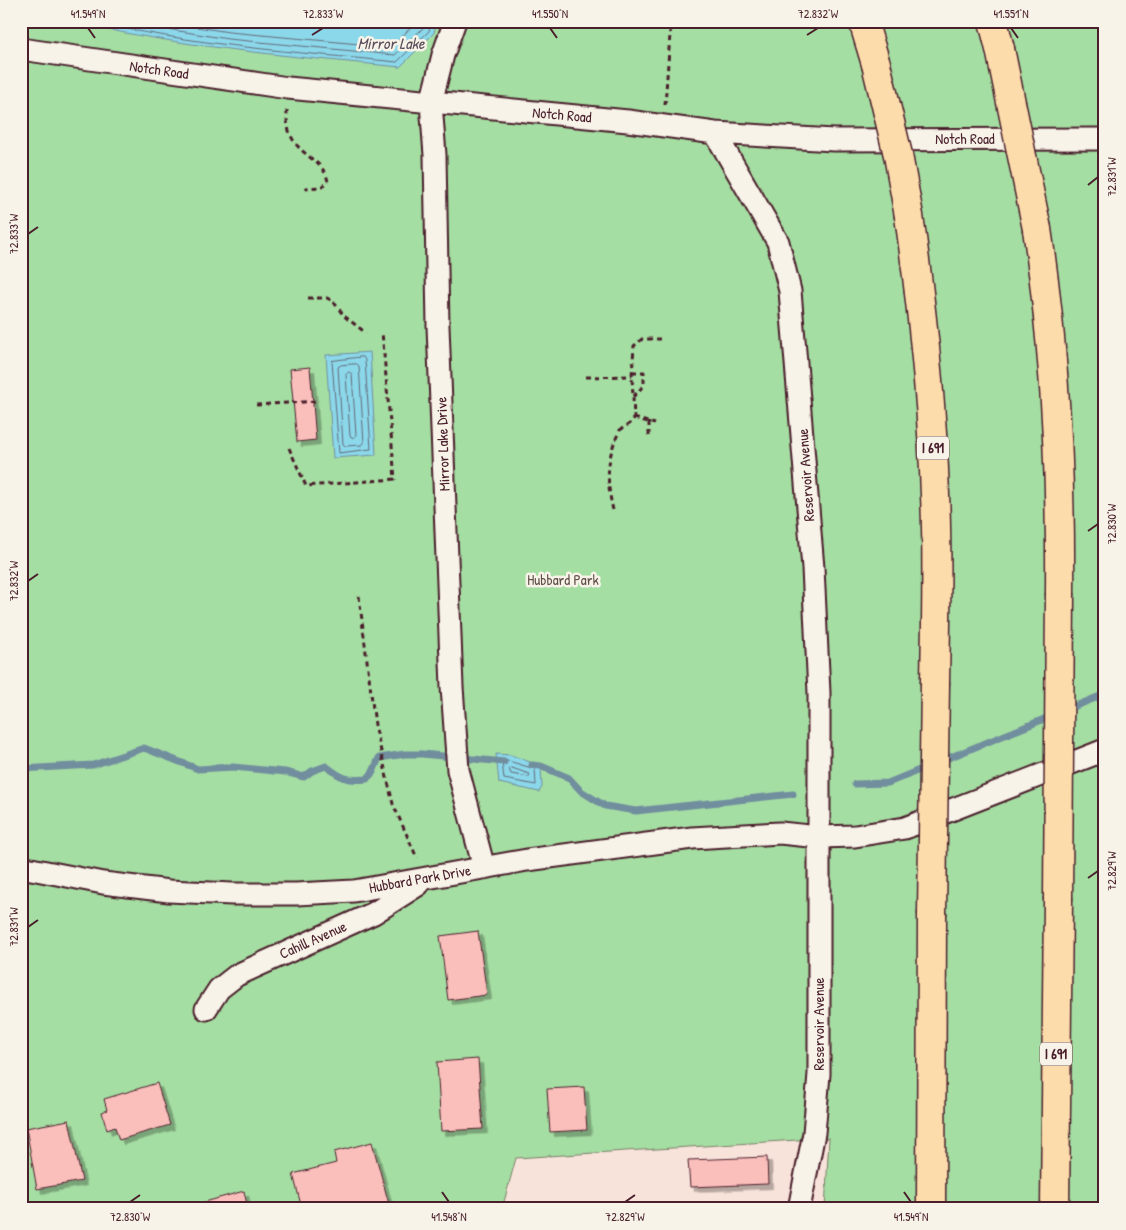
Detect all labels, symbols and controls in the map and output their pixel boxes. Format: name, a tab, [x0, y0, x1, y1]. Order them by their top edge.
text: 41.549°N	[71, 5, 105, 22]
text: 72.833°W	[303, 5, 344, 22]
text: 41.550°N	[532, 5, 568, 22]
text: 72.832°W	[798, 5, 839, 22]
text: 41.551°N	[993, 5, 1029, 22]
water label: Mirror Lake	[358, 32, 425, 54]
street label: Notch Road	[128, 55, 190, 84]
street label: Notch Road	[532, 101, 593, 128]
street label: Notch Road	[935, 128, 995, 149]
text: 72.831°W	[1103, 157, 1120, 197]
text: 72.833°W	[5, 213, 22, 254]
street label: Mirror Lake Drive	[430, 396, 455, 492]
street label: Reservoir Avenue	[792, 428, 819, 522]
road number: I 691	[917, 436, 949, 459]
text: 72.830°W	[1103, 503, 1120, 544]
text: 72.832°W	[5, 560, 22, 601]
park label: Hubbard Park	[527, 569, 599, 590]
text: 72.829°W	[1103, 851, 1120, 891]
street label: Hubbard Park Drive	[367, 859, 473, 898]
text: 72.831°W	[5, 907, 22, 947]
street label: Cahill Avenue	[276, 915, 350, 964]
street label: Reservoir Avenue	[808, 977, 829, 1070]
road number: I 691	[1040, 1042, 1072, 1066]
text: 72.830°W	[110, 1208, 151, 1225]
text: 41.548°N	[431, 1208, 467, 1225]
text: 72.829°W	[605, 1208, 645, 1225]
text: 41.549°N	[894, 1208, 928, 1225]

